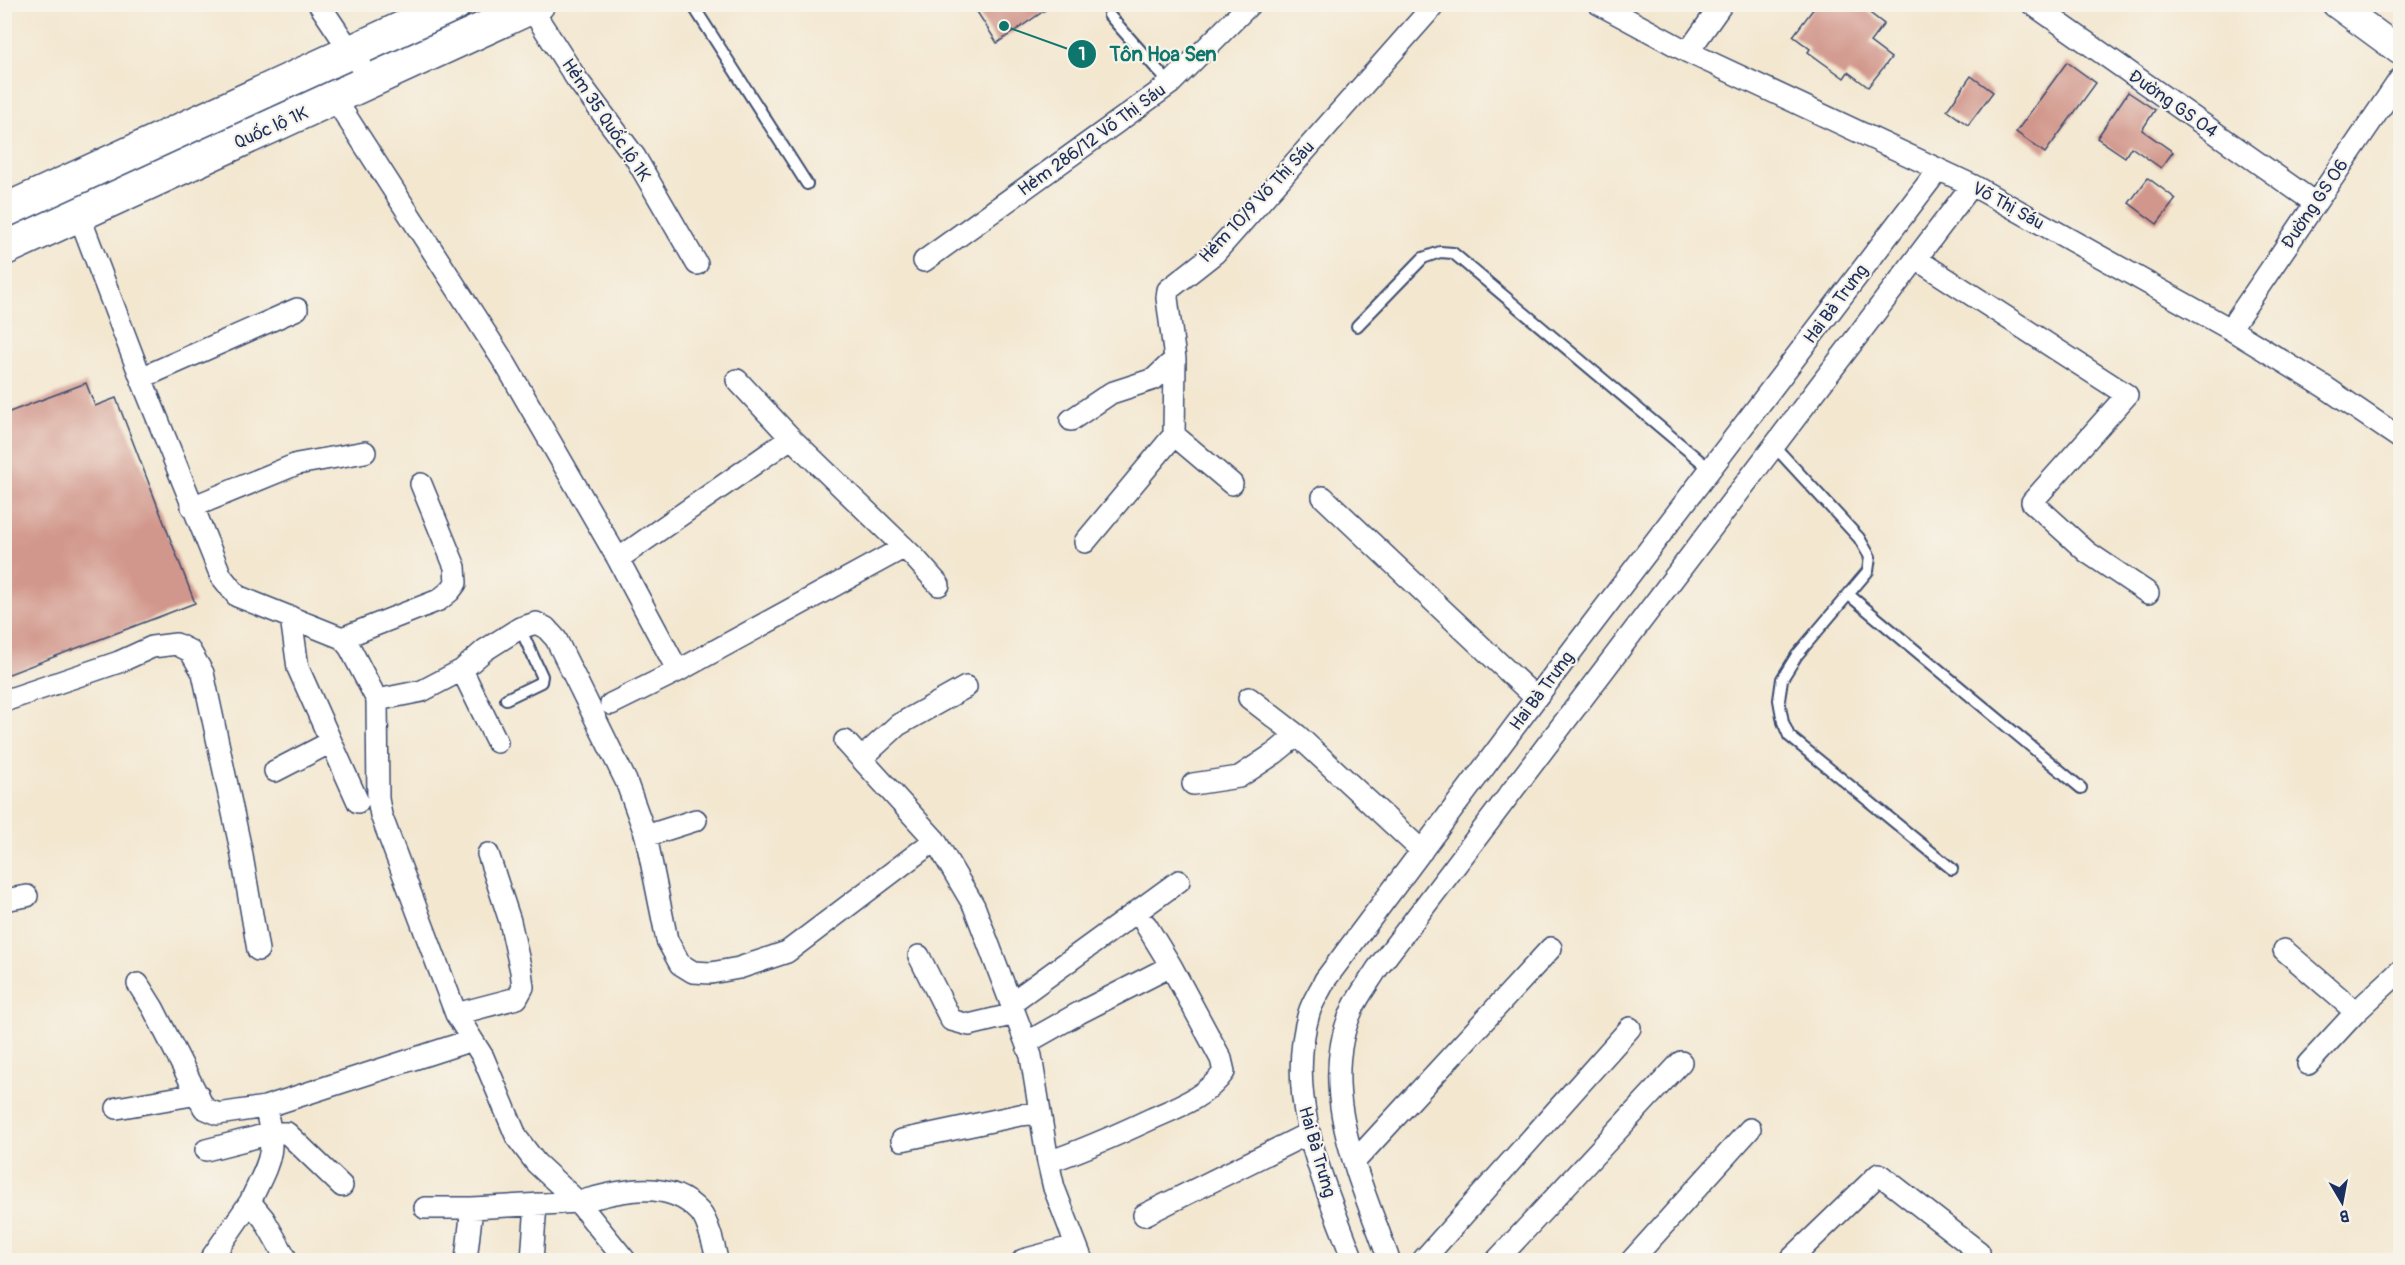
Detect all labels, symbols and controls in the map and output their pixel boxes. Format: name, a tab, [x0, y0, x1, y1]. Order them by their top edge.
callout: Tôn Hoa Sen	[1067, 35, 1229, 73]
text: Tôn Hoa Sen	[1108, 42, 1217, 67]
text: 1	[1078, 43, 1086, 66]
street label: Hẻm 35 Quốc lộ 1K	[556, 54, 656, 186]
street label: Đường GS 04	[2124, 65, 2223, 144]
street label: Hẻm 286/12 Võ Thị Sáu	[1014, 79, 1170, 201]
street label: Quốc lộ 1K	[230, 101, 312, 155]
street label: Hẻm 10/9 Võ Thị Sáu	[1194, 136, 1320, 268]
street label: Đường GS 06	[2276, 155, 2354, 253]
street label: Võ Thị Sáu	[1968, 177, 2048, 235]
street label: Hai Bà Trưng	[1799, 260, 1873, 348]
street label: Hai Bà Trưng	[1505, 647, 1579, 735]
street label: Hai Bà Trưng	[1293, 1104, 1341, 1200]
north arrow	[2312, 1172, 2372, 1232]
text: B	[2338, 1205, 2351, 1226]

